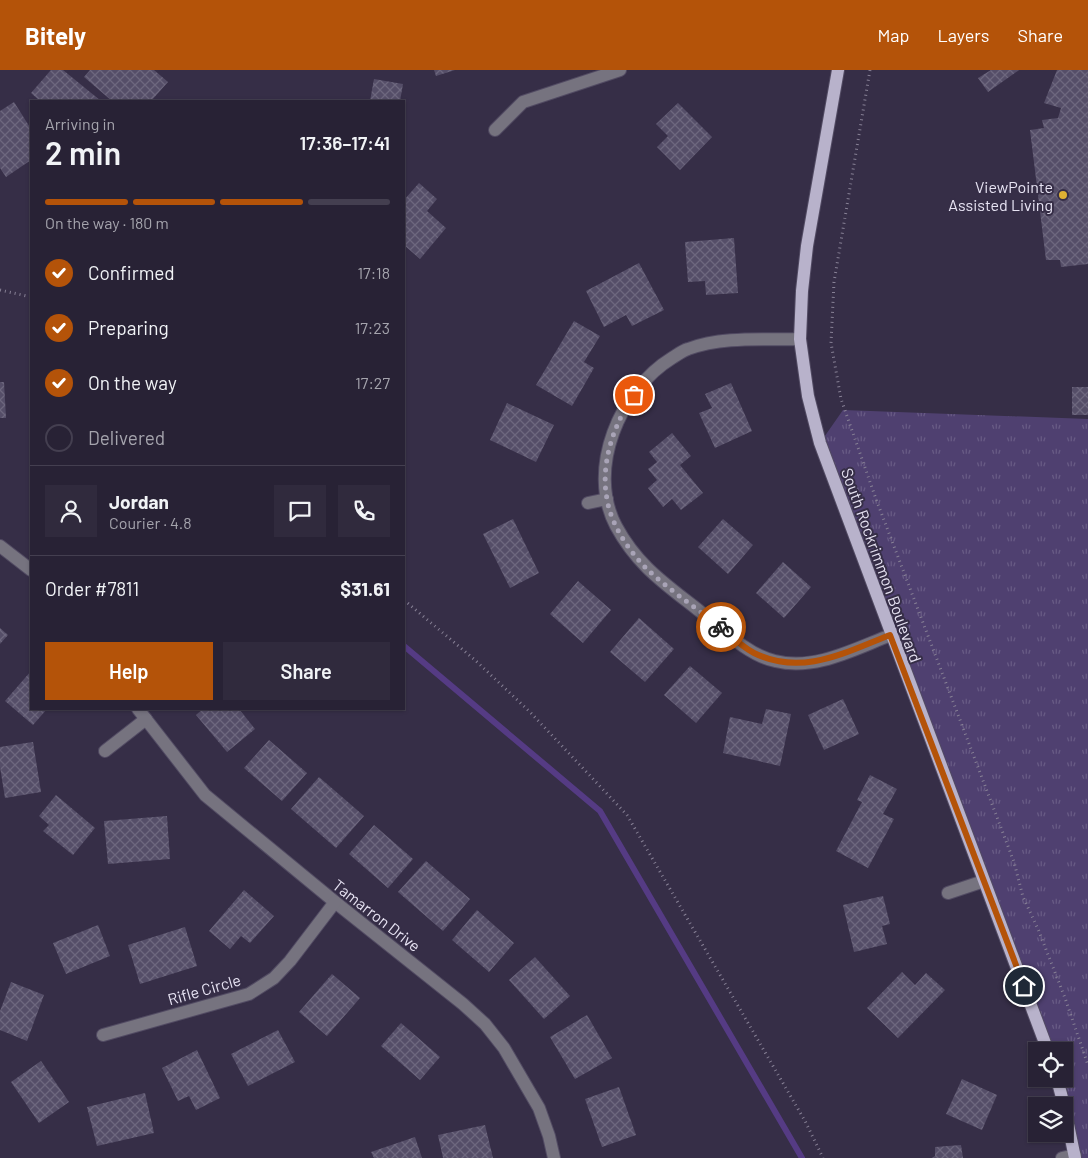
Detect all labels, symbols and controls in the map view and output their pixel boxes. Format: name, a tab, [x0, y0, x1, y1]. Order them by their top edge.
text: Bitely	[25, 21, 86, 50]
text: Map	[877, 24, 909, 46]
text: Layers	[937, 24, 990, 46]
text: Share	[1018, 24, 1063, 46]
text: Arriving in	[45, 114, 115, 133]
text: 17:36–17:41	[300, 131, 390, 154]
text: 2 min	[45, 133, 121, 171]
place label: ViewPointe Assisted Living	[948, 177, 1053, 214]
marker: ViewPointe Assisted Living	[1057, 189, 1069, 201]
text: On the way · 180 m	[45, 213, 169, 232]
icon: check	[45, 259, 73, 287]
text: Confirmed	[88, 261, 175, 284]
text: 17:18	[357, 263, 390, 282]
icon: check	[45, 314, 73, 342]
text: Preparing	[88, 316, 169, 339]
text: 17:23	[355, 318, 390, 337]
icon: check	[45, 369, 73, 397]
text: On the way	[88, 371, 177, 394]
text: 17:27	[355, 373, 390, 392]
pin	[613, 374, 655, 416]
icon: bag	[620, 381, 648, 409]
text: Delivered	[88, 426, 165, 449]
street label: South Rockrimmon Boulevard	[838, 465, 926, 665]
button: person	[45, 485, 97, 537]
button: chat	[274, 485, 326, 537]
button: phone	[338, 485, 390, 537]
text: Jordan	[109, 490, 169, 513]
text: Courier · 4.8	[109, 513, 192, 532]
text: Order #7811	[45, 577, 139, 600]
text: $31.61	[340, 577, 390, 600]
courier	[696, 602, 746, 652]
icon: bike	[707, 613, 735, 641]
button: Help	[45, 642, 213, 700]
button: Share	[223, 642, 390, 700]
street label: Tamarron Drive	[329, 875, 425, 955]
pin	[1003, 965, 1045, 1007]
street label: Rifle Circle	[165, 970, 243, 1008]
icon: home	[1010, 972, 1038, 1000]
map controls	[1028, 1042, 1073, 1142]
button: locate	[1028, 1042, 1073, 1087]
button: layers	[1028, 1097, 1073, 1142]

